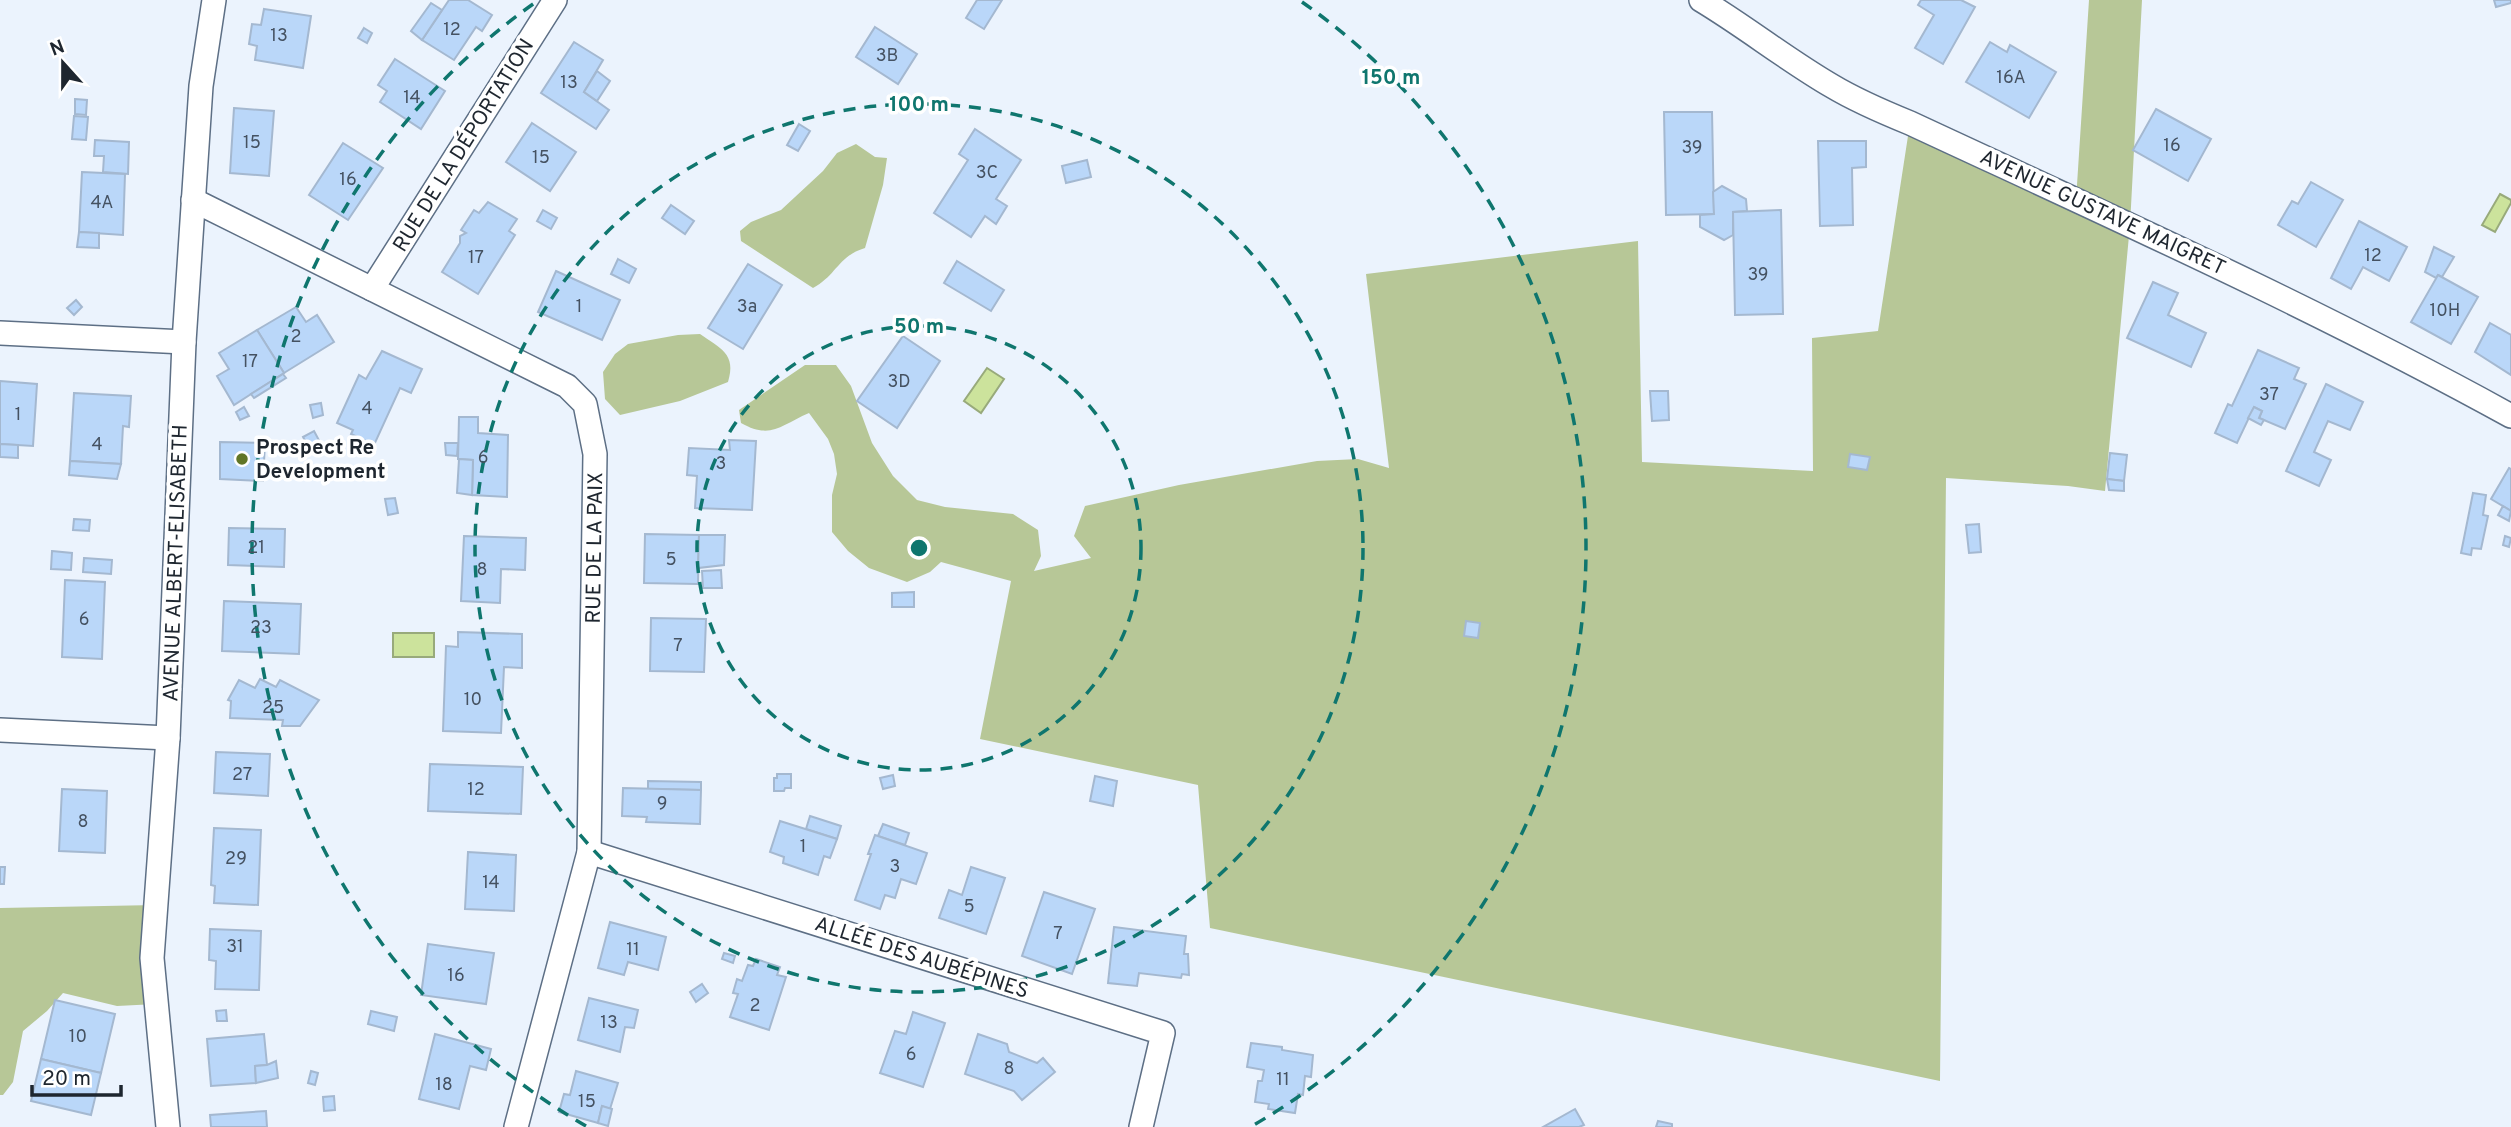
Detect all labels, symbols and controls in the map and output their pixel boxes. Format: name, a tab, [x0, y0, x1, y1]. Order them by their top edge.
house number: 12	[443, 19, 461, 42]
house number: 13	[270, 25, 288, 48]
north arrow	[28, 28, 98, 98]
street label: RUE DE LA DÉPORTATION	[387, 34, 541, 257]
text: N	[47, 35, 68, 63]
house number: 3B	[876, 45, 898, 68]
text: 150 m	[1362, 65, 1420, 92]
house number: 16A	[1996, 67, 2026, 90]
house number: 13	[560, 72, 578, 95]
house number: 14	[403, 87, 421, 110]
text: 100 m	[889, 92, 949, 119]
house number: 15	[243, 132, 261, 155]
house number: 16	[2163, 135, 2181, 158]
house number: 39	[1681, 137, 1703, 160]
street label: AVENUE GUSTAVE MAIGRET	[1975, 144, 2230, 282]
house number: 15	[532, 147, 550, 170]
house number: 3C	[976, 162, 998, 185]
house number: 16	[339, 169, 357, 192]
house number: 4A	[90, 192, 114, 215]
house number: 12	[2364, 245, 2382, 268]
house number: 17	[468, 247, 484, 270]
house number: 39	[1747, 264, 1769, 287]
house number: 1	[576, 296, 582, 319]
house number: 3a	[737, 296, 757, 319]
house number: 10H	[2430, 300, 2460, 323]
text: 50 m	[894, 314, 944, 341]
house number: 2	[290, 326, 302, 349]
house number: 17	[242, 351, 258, 374]
house number: 3D	[887, 371, 911, 394]
house number: 37	[2259, 384, 2279, 407]
house number: 4	[361, 398, 373, 421]
house number: 1	[15, 404, 21, 427]
street label: AVENUE ALBERT-ELISABETH	[158, 424, 195, 702]
house number: 4	[91, 434, 103, 457]
place label: Prospect Re Development	[256, 435, 385, 486]
house number: 6	[478, 447, 488, 470]
marker: Prospect Re Development	[234, 451, 250, 467]
house number: 3	[716, 453, 726, 476]
street label: RUE DE LA PAIX	[581, 472, 610, 624]
centre of rings	[907, 536, 931, 560]
house number: 21	[247, 537, 265, 560]
house number: 5	[665, 549, 677, 572]
house number: 8	[477, 559, 488, 582]
house number: 6	[79, 609, 89, 632]
house number: 23	[250, 617, 272, 640]
house number: 7	[673, 635, 683, 658]
house number: 10	[464, 689, 482, 712]
house number: 25	[262, 697, 284, 720]
house number: 27	[232, 764, 252, 787]
house number: 12	[467, 779, 485, 802]
house number: 9	[657, 793, 667, 816]
house number: 8	[78, 811, 89, 834]
house number: 1	[800, 836, 806, 859]
house number: 29	[225, 848, 247, 871]
house number: 3	[890, 856, 900, 879]
house number: 14	[482, 872, 500, 895]
house number: 5	[963, 896, 975, 919]
street label: ALLÉE DES AUBÉPINES	[811, 910, 1032, 1006]
house number: 7	[1053, 923, 1063, 946]
house number: 31	[226, 936, 244, 959]
house number: 11	[626, 939, 640, 962]
house number: 16	[447, 965, 465, 988]
house number: 2	[749, 995, 761, 1018]
house number: 13	[600, 1012, 618, 1035]
house number: 10	[69, 1026, 87, 1049]
house number: 6	[906, 1044, 916, 1067]
scale bar	[32, 1054, 121, 1098]
house number: 8	[1004, 1058, 1015, 1081]
text: 20 m	[42, 1066, 91, 1093]
house number: 11	[1276, 1069, 1290, 1092]
house number: 18	[435, 1074, 453, 1097]
house number: 15	[578, 1091, 596, 1114]

